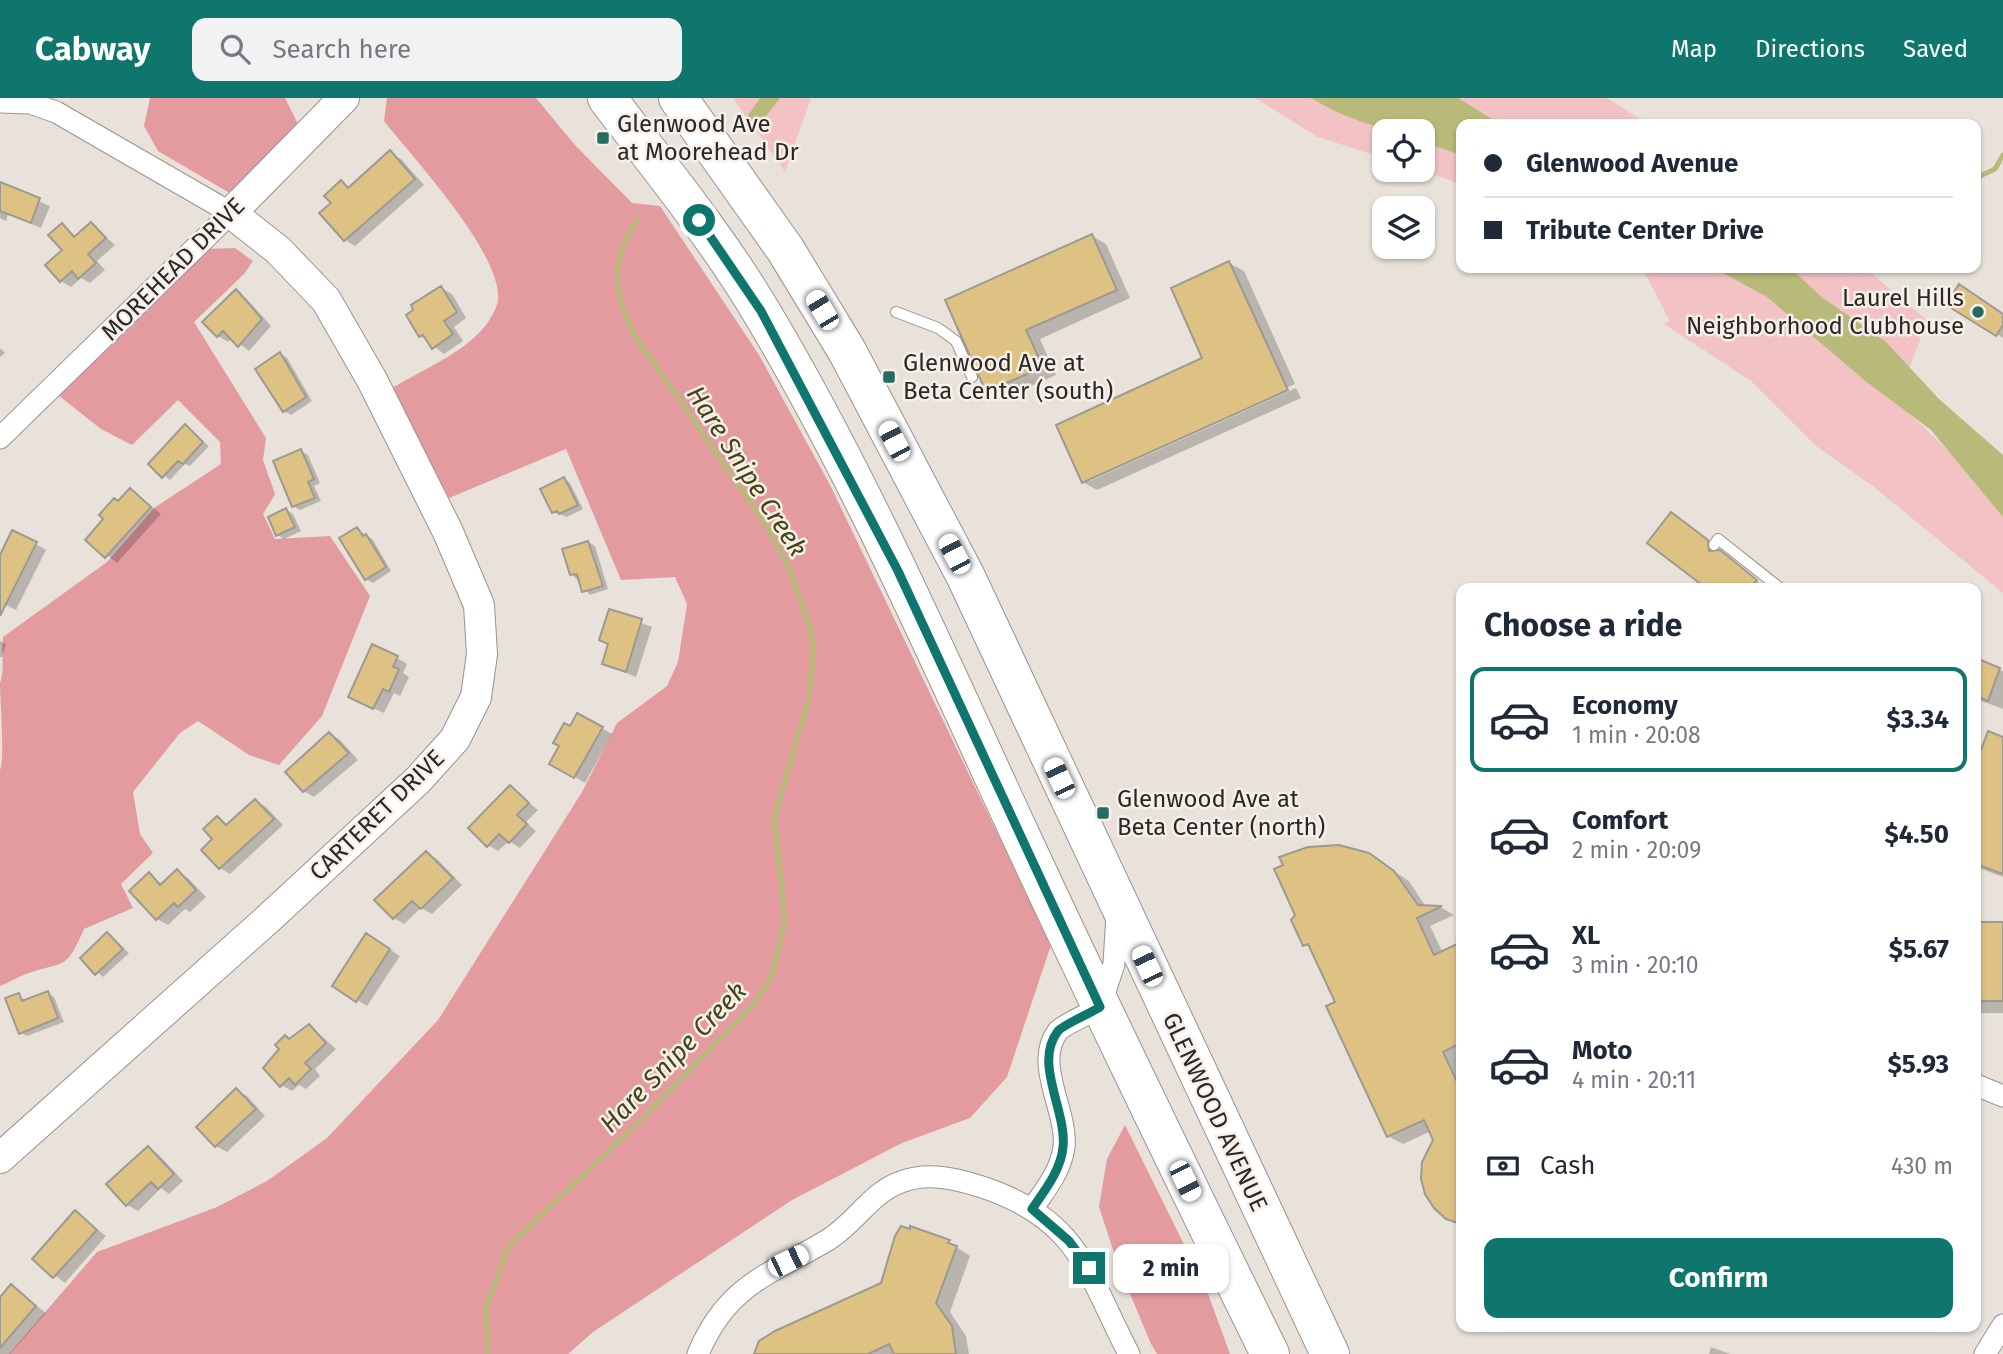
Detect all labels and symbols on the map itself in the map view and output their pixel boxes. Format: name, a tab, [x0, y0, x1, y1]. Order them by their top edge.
place label: Glenwood Ave at Moorehead Dr	[617, 110, 800, 166]
marker: Glenwood Ave at Moorehead Dr	[595, 130, 611, 146]
street label: MOREHEAD DRIVE	[96, 192, 250, 346]
route start	[683, 204, 715, 236]
place label: Laurel Hills Neighborhood Clubhouse	[1686, 284, 1964, 340]
car	[803, 287, 842, 333]
marker: Laurel Hills Neighborhood Clubhouse	[1970, 304, 1986, 320]
place label: Glenwood Ave at Beta Center (south)	[903, 349, 1113, 405]
marker: Glenwood Ave at Beta Center (south)	[881, 369, 897, 385]
water label: Hare Snipe Creek	[680, 380, 813, 562]
car	[875, 418, 914, 464]
car	[935, 531, 974, 577]
street label: CARTERET DRIVE	[304, 744, 450, 886]
car	[1041, 755, 1078, 801]
place label: Glenwood Ave at Beta Center (north)	[1117, 785, 1325, 841]
marker: Glenwood Ave at Beta Center (north)	[1095, 805, 1111, 821]
car	[1129, 943, 1166, 989]
water label: Hare Snipe Creek	[594, 976, 753, 1139]
street label: GLENWOOD AVENUE	[1157, 1008, 1273, 1216]
car	[1167, 1158, 1204, 1204]
car	[765, 1242, 812, 1280]
callout: 2 min	[1114, 1244, 1229, 1292]
route end	[1073, 1252, 1105, 1284]

